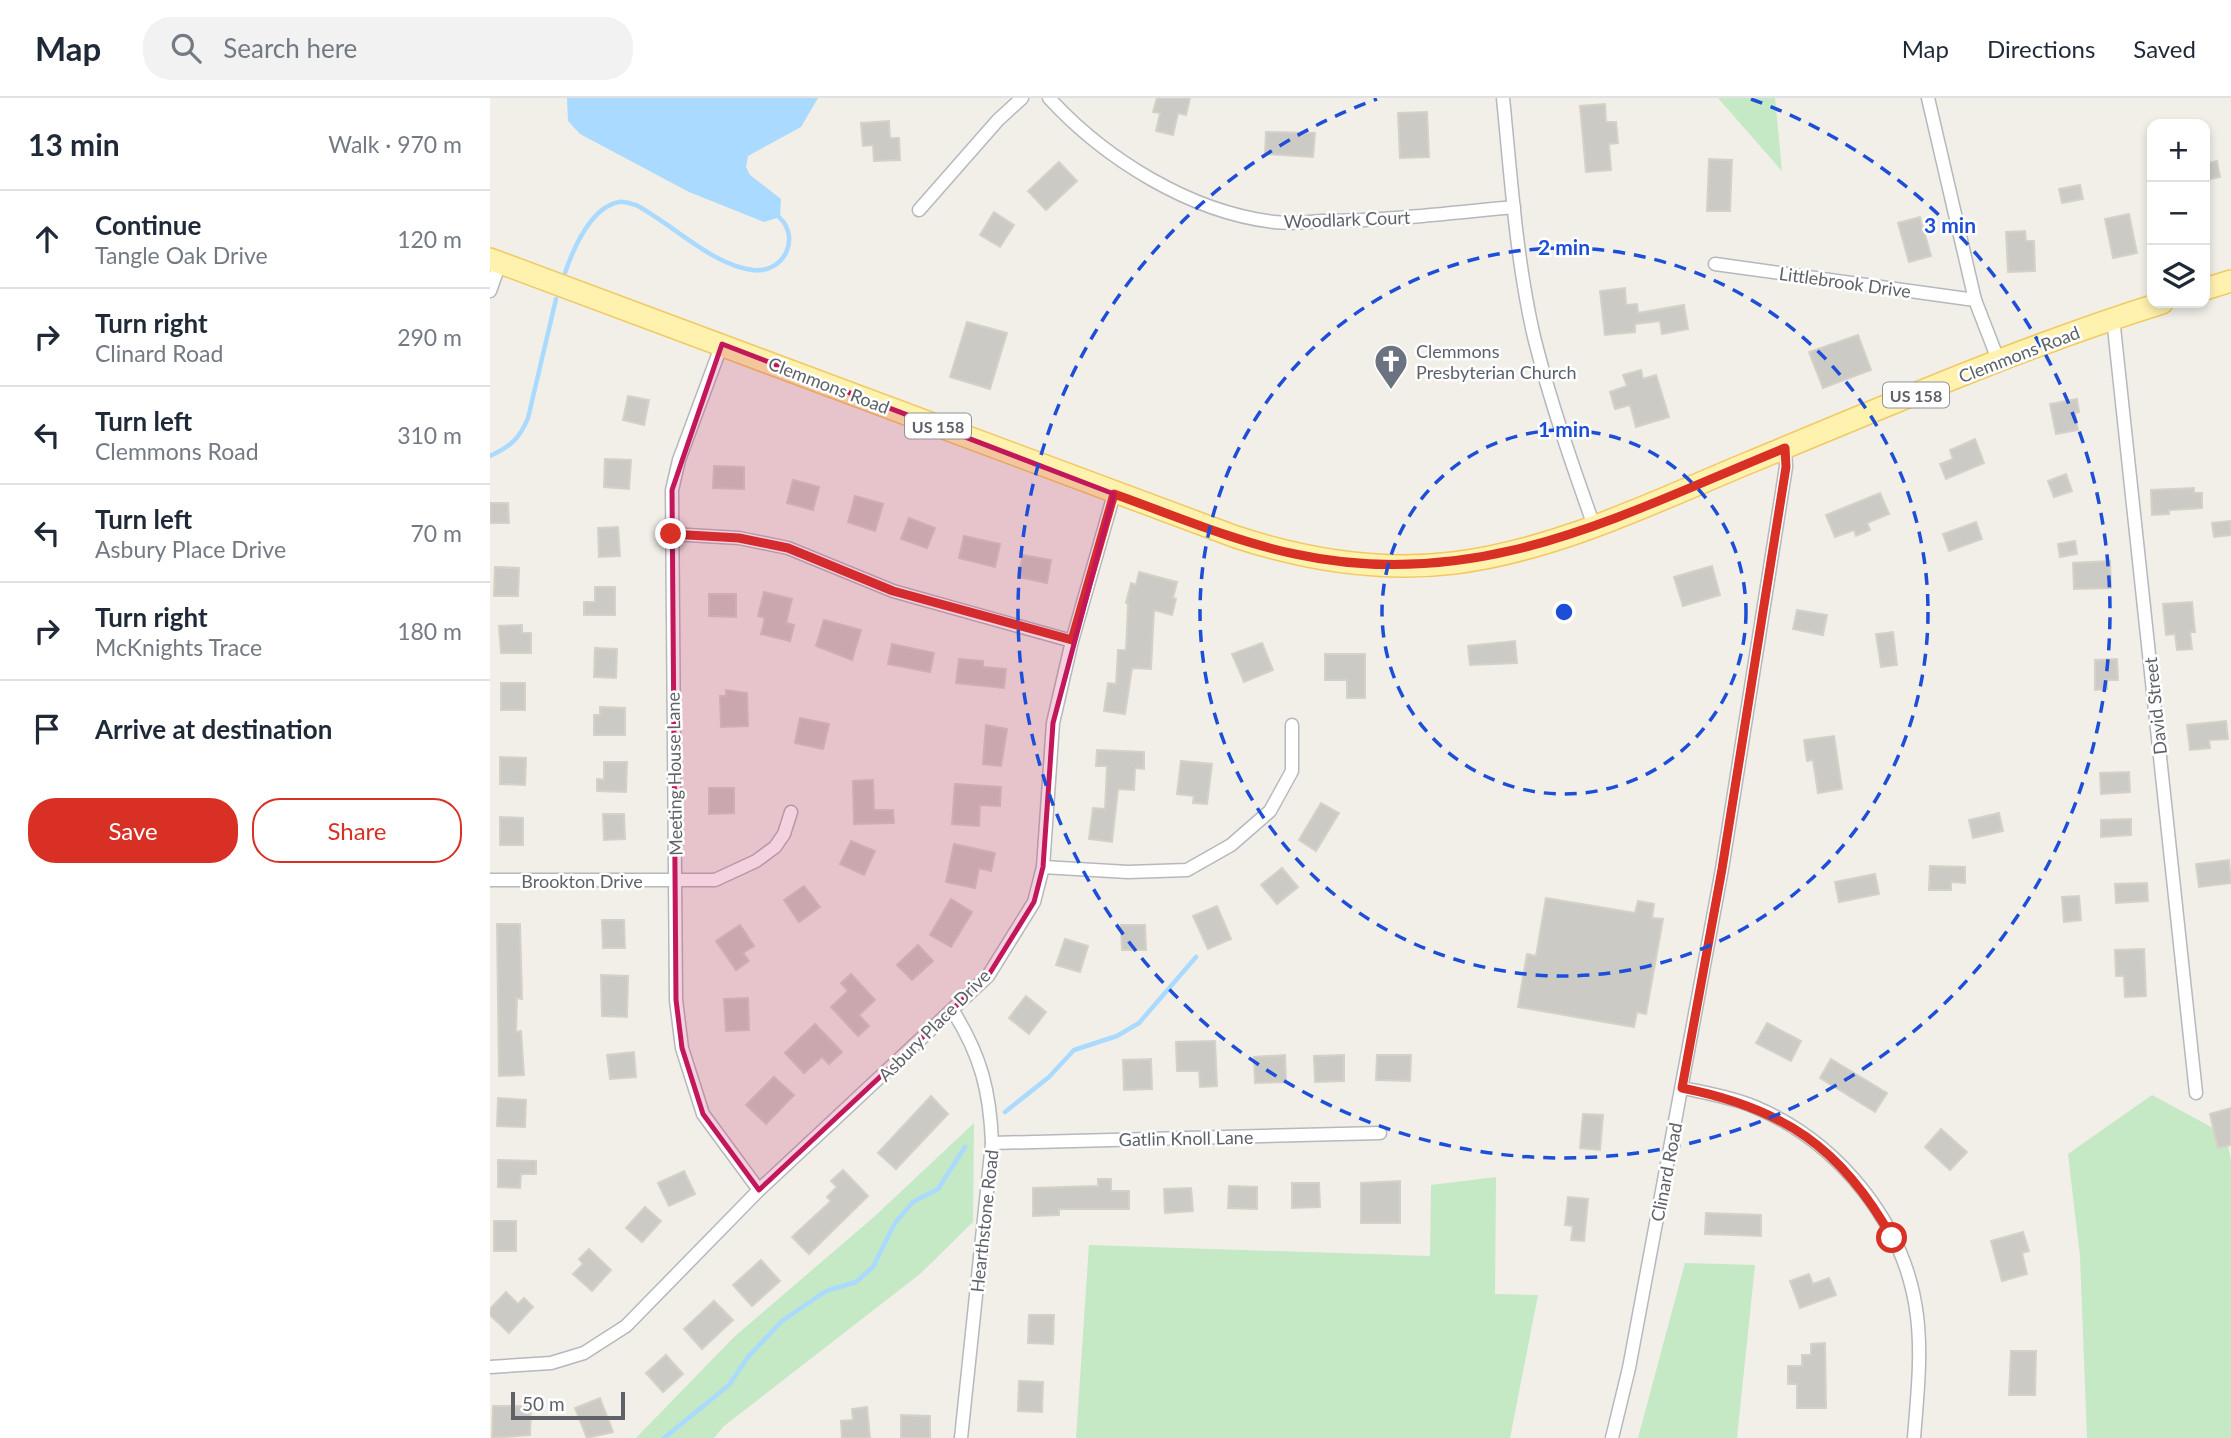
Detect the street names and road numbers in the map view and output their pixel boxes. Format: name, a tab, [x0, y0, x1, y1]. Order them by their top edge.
street label: Woodlark Court	[1283, 206, 1411, 232]
street label: Littlebrook Drive	[1778, 262, 1912, 302]
street label: Clemmons Road	[1955, 321, 2083, 387]
street label: Clemmons Road	[765, 352, 893, 418]
road number: US 158	[1883, 382, 1949, 408]
road number: US 158	[905, 414, 971, 438]
street label: David Street	[2139, 656, 2171, 756]
street label: Meeting House Lane	[662, 692, 686, 856]
street label: Brookton Drive	[521, 870, 643, 892]
street label: Asbury Place Drive	[873, 964, 995, 1086]
street label: Clinard Road	[1646, 1121, 1686, 1223]
street label: Gatlin Knoll Lane	[1119, 1126, 1253, 1150]
street label: Hearthstone Road	[966, 1149, 1002, 1293]

